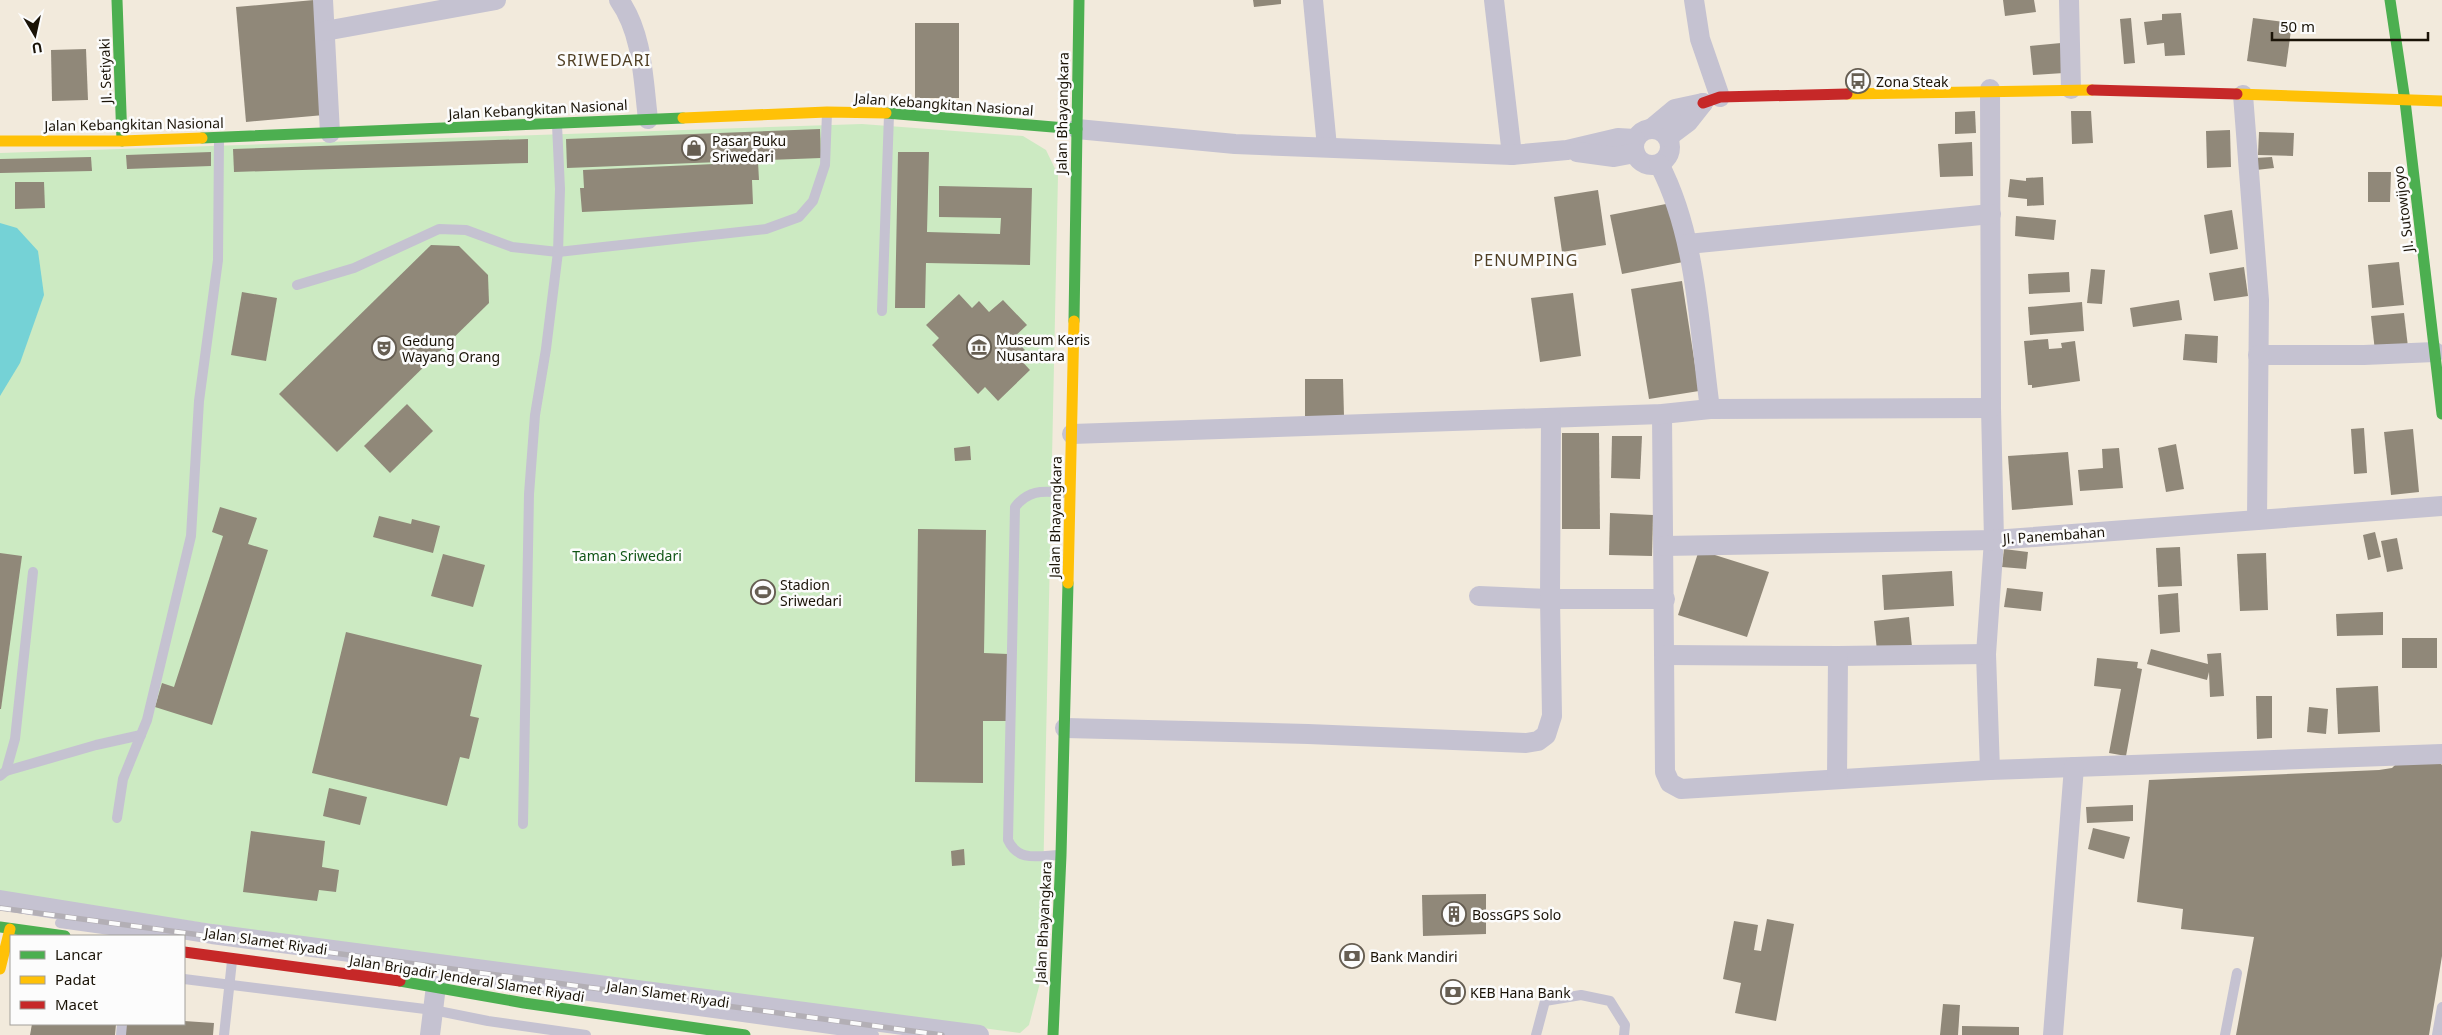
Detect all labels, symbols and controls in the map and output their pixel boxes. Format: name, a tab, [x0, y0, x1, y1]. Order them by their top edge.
north arrow	[10, 10, 60, 60]
scale bar	[2272, 10, 2428, 42]
text: 50 m	[2280, 16, 2315, 36]
text: U	[30, 38, 44, 59]
street label: Jl. Setiyaki	[94, 38, 116, 106]
district label: SRIWEDARI	[557, 49, 651, 71]
street label: Jalan Bhayangkara	[1051, 52, 1073, 176]
bus stop icon: Zona Steak	[1845, 68, 1871, 94]
place label: Zona Steak	[1876, 72, 1949, 91]
street label: Jalan Kebangkitan Nasional	[852, 88, 1034, 120]
street label: Jalan Kebangkitan Nasional	[446, 95, 628, 123]
street label: Jalan Kebangkitan Nasional	[42, 113, 224, 135]
place label: Pasar Buku Sriwedari	[712, 131, 786, 166]
shop icon: Pasar Buku Sriwedari	[681, 135, 707, 161]
street label: Jl. Sutowijoyo	[2388, 165, 2418, 255]
district label: PENUMPING	[1474, 249, 1578, 271]
place label: Museum Keris Nusantara	[996, 330, 1090, 365]
place label: Gedung Wayang Orang	[402, 331, 500, 366]
museum icon: Museum Keris Nusantara	[966, 334, 992, 360]
theatre icon: Gedung Wayang Orang	[371, 335, 397, 361]
street label: Jalan Bhayangkara	[1044, 456, 1066, 580]
street label: Jl. Panembahan	[2000, 522, 2106, 548]
park label: Taman Sriwedari	[572, 546, 682, 565]
place label: Stadion Sriwedari	[780, 575, 842, 610]
sports icon: Stadion Sriwedari	[750, 579, 776, 605]
street label: Jalan Bhayangkara	[1030, 861, 1056, 985]
building icon: BossGPS Solo	[1441, 901, 1467, 927]
place label: BossGPS Solo	[1472, 905, 1561, 924]
street label: Jalan Slamet Riyadi	[201, 923, 329, 959]
legend	[10, 935, 185, 1025]
bank icon: Bank Mandiri	[1339, 943, 1365, 969]
text: Lancar	[55, 944, 102, 964]
place label: Bank Mandiri	[1370, 947, 1458, 966]
street label: Jalan Brigadir Jenderal Slamet Riyadi	[346, 950, 586, 1006]
text: Padat	[55, 969, 96, 989]
street label: Jalan Slamet Riyadi	[603, 976, 731, 1012]
bank icon: KEB Hana Bank	[1440, 979, 1466, 1005]
place label: KEB Hana Bank	[1470, 983, 1571, 1002]
text: Macet	[55, 994, 99, 1014]

